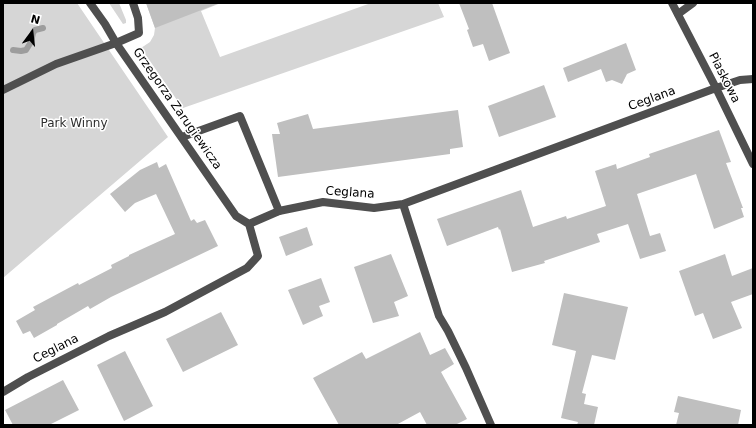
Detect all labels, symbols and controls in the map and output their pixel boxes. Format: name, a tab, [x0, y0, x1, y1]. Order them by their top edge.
north arrow	[12, 12, 52, 52]
text: N	[29, 12, 41, 27]
street label: Grzegorza Zarugiewicza	[129, 45, 225, 173]
street label: Piaskowa	[705, 50, 743, 106]
street label: Ceglana	[627, 84, 677, 114]
park label: Park Winny	[41, 117, 107, 131]
street label: Ceglana	[325, 184, 375, 202]
street label: Ceglana	[31, 331, 81, 367]

